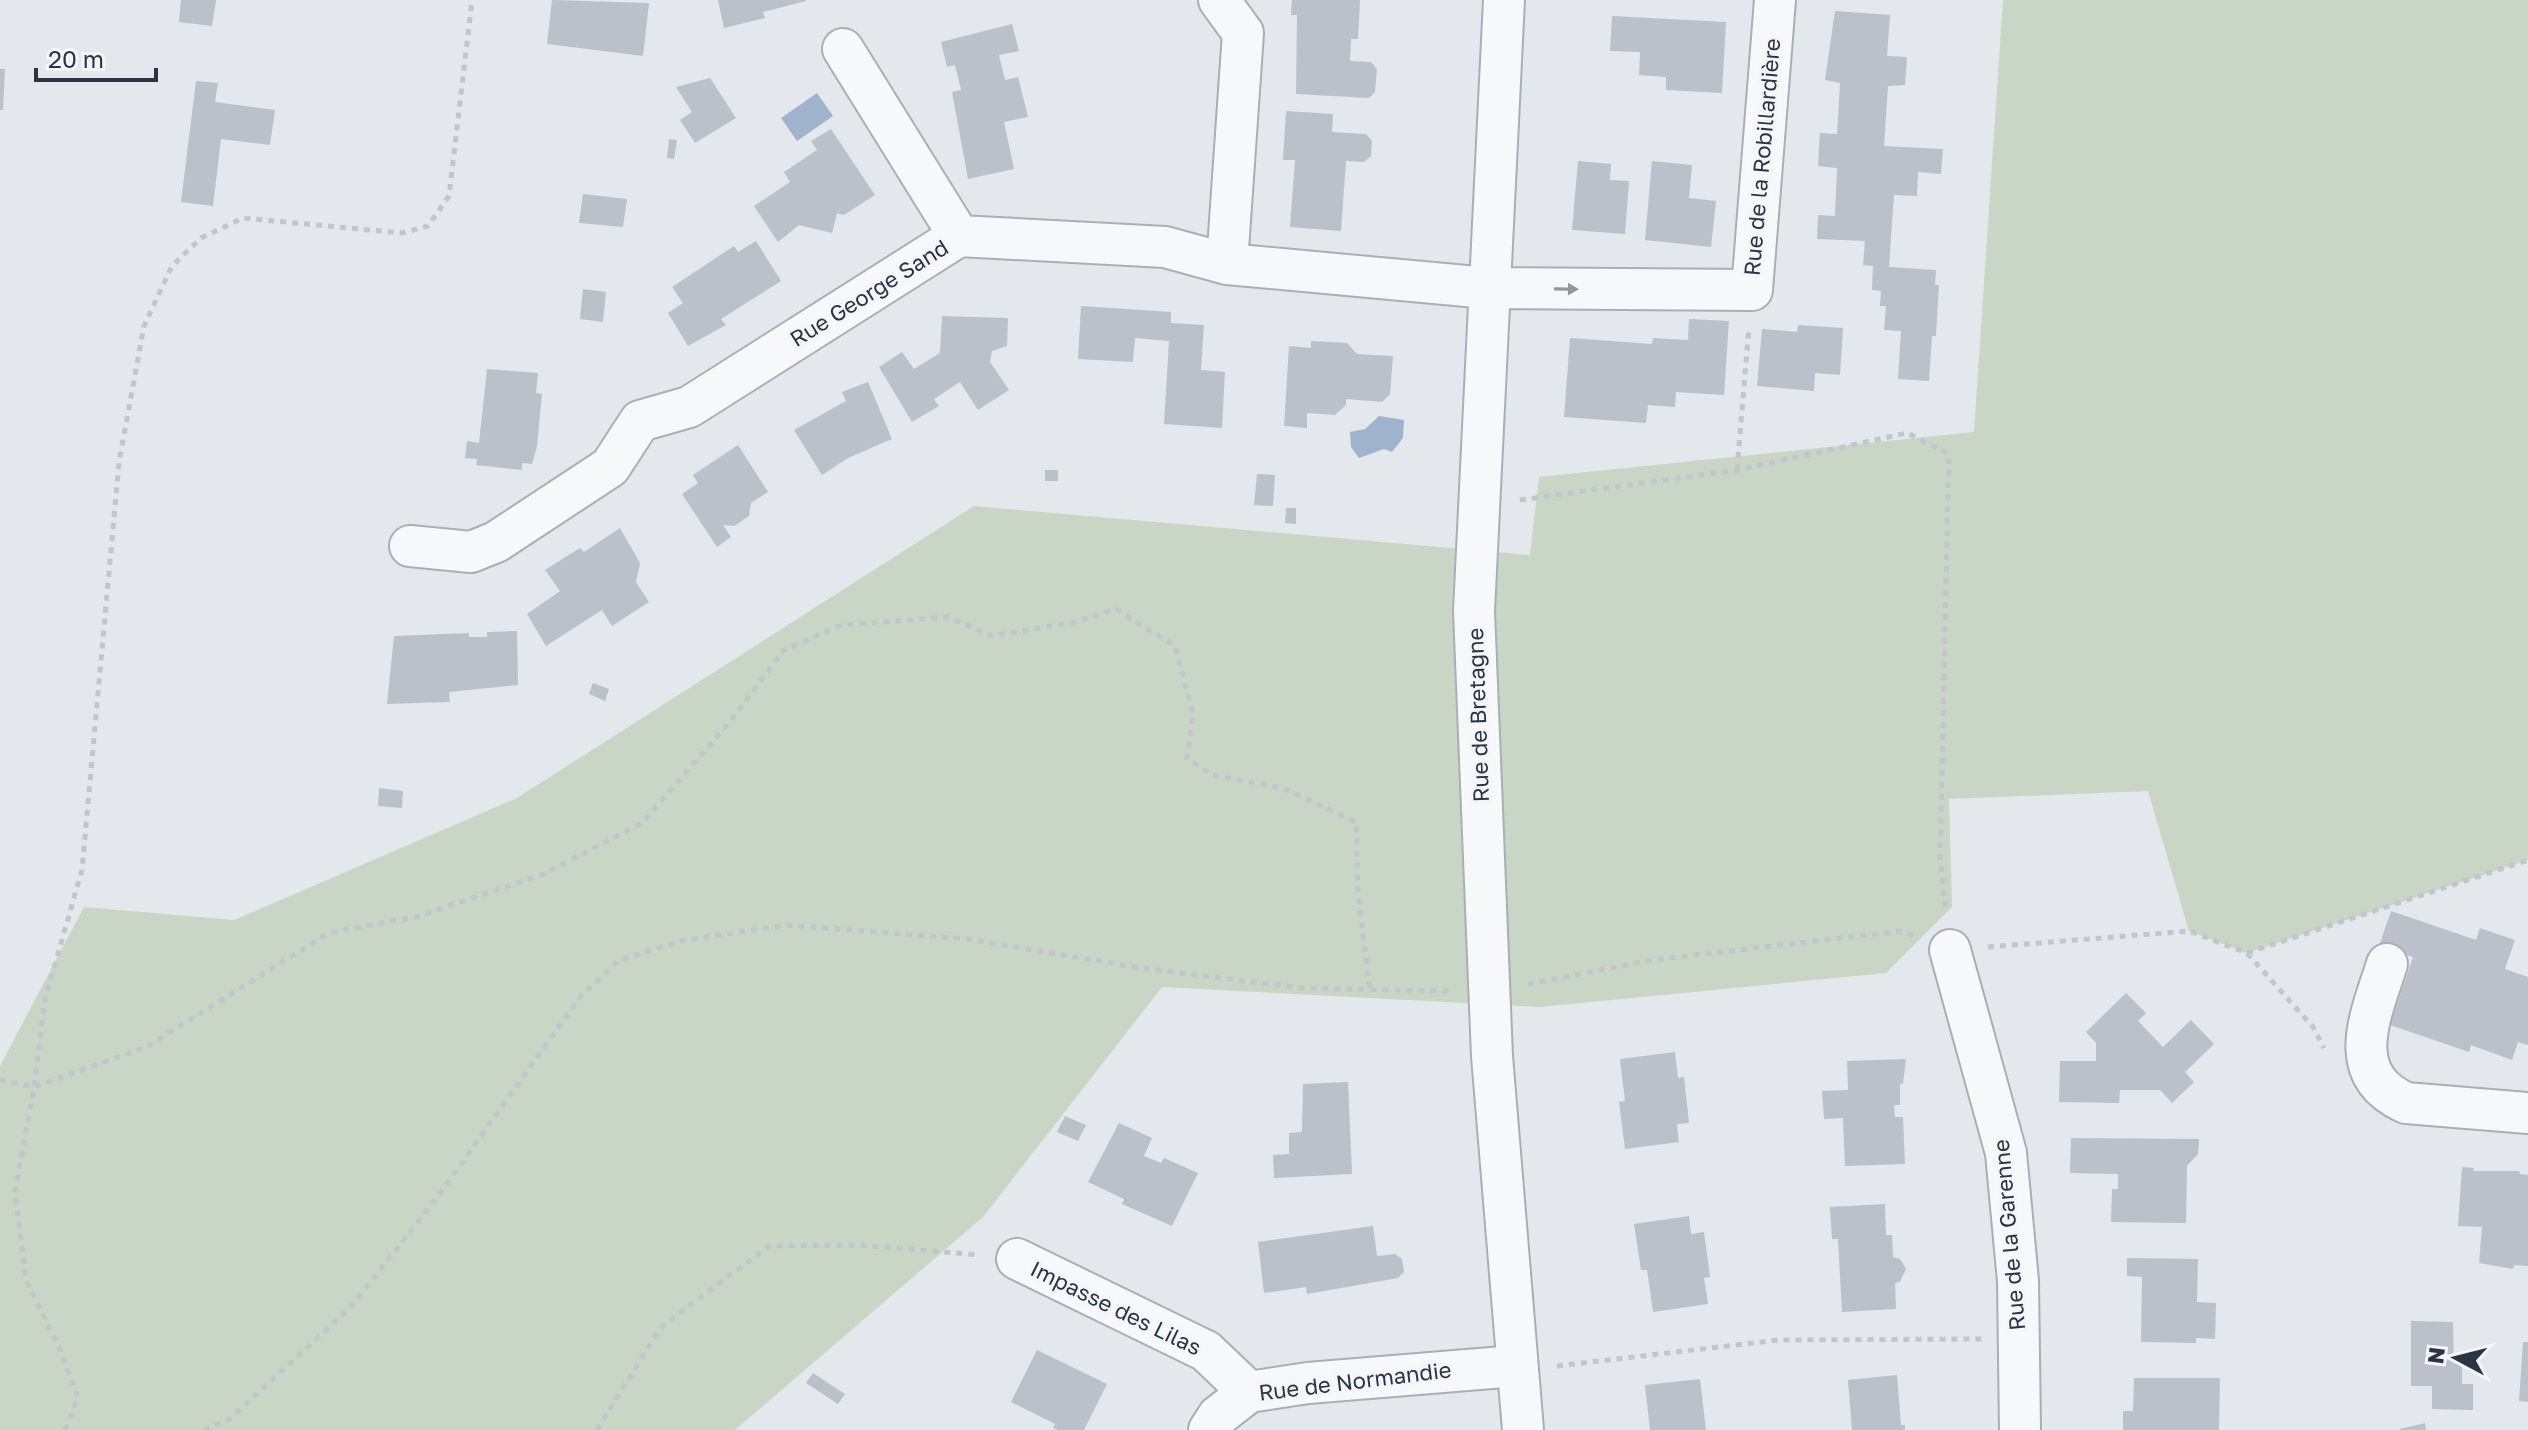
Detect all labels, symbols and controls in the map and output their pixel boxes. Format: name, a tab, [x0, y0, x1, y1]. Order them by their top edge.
scale bar	[36, 32, 156, 82]
street label: Rue de la Robillardière	[1738, 37, 1785, 277]
text: 20 m	[48, 44, 104, 73]
street label: Rue George Sand	[785, 233, 953, 352]
one-way arrow	[1554, 283, 1579, 295]
street label: Rue de Bretagne	[1461, 627, 1494, 803]
street label: Rue de la Garenne	[1987, 1138, 2030, 1332]
street label: Impasse des Lilas	[1026, 1254, 1206, 1361]
north arrow	[2416, 1318, 2496, 1398]
text: N	[2421, 1346, 2450, 1365]
street label: Rue de Normandie	[1257, 1355, 1453, 1406]

